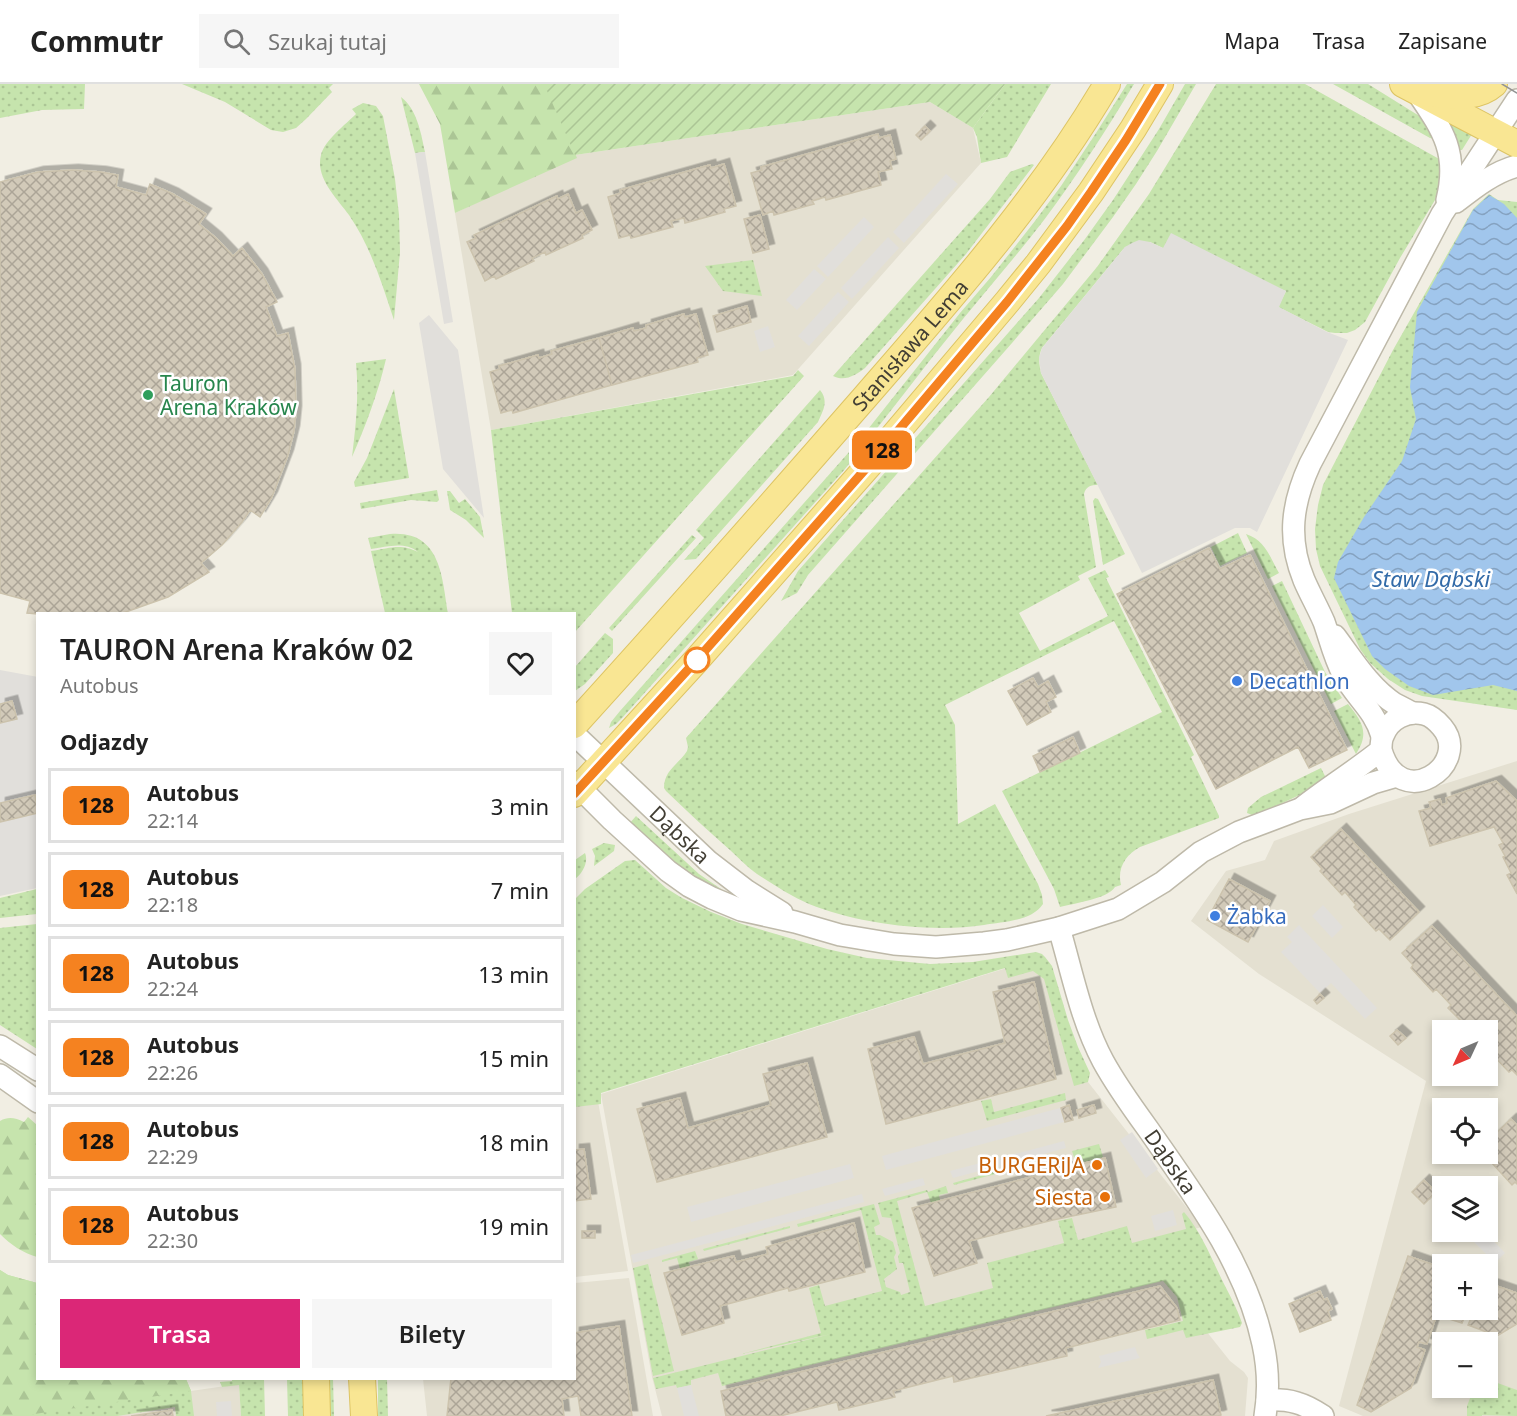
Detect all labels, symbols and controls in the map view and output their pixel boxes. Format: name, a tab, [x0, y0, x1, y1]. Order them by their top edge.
search box	[199, 14, 619, 68]
text: Commutr	[30, 22, 163, 60]
icon: search	[220, 25, 253, 58]
text: Szukaj tutaj	[268, 26, 387, 56]
text: Mapa	[1224, 27, 1280, 55]
text: Trasa	[1313, 27, 1365, 55]
text: Zapisane	[1398, 27, 1487, 55]
street label: Stanisława Lema	[845, 274, 974, 417]
place label: Tauron Arena Kraków	[160, 369, 297, 421]
marker: Tauron Arena Kraków	[141, 388, 155, 402]
line badge: 128	[848, 430, 916, 470]
text: 128	[864, 436, 900, 464]
water label: Staw Dąbski	[1372, 563, 1491, 593]
text: TAURON Arena Kraków 02	[60, 630, 413, 668]
button: heart	[489, 632, 552, 695]
unlabelled marker	[684, 647, 710, 673]
place label: Decathlon	[1249, 667, 1350, 695]
text: Autobus	[60, 672, 139, 699]
marker: Decathlon	[1230, 674, 1244, 688]
text: Odjazdy	[60, 726, 148, 756]
text: Autobus	[147, 777, 239, 807]
text: 128	[78, 791, 114, 819]
text: 3 min	[491, 791, 549, 821]
street label: Dąbska	[644, 799, 716, 870]
text: 22:14	[147, 807, 198, 834]
text: Autobus	[147, 861, 239, 891]
text: 128	[78, 875, 114, 903]
text: 7 min	[491, 875, 549, 905]
text: 22:18	[147, 891, 198, 918]
place label: Żabka	[1227, 902, 1287, 930]
marker: Żabka	[1208, 909, 1222, 923]
text: Autobus	[147, 945, 239, 975]
text: 128	[78, 959, 114, 987]
text: 13 min	[478, 959, 549, 989]
text: 22:24	[147, 975, 198, 1002]
north arrow	[1432, 1020, 1498, 1086]
map controls	[1432, 1020, 1498, 1398]
text: Autobus	[147, 1029, 239, 1059]
text: 128	[78, 1043, 114, 1071]
text: 15 min	[478, 1043, 549, 1073]
text: 22:26	[147, 1059, 198, 1086]
button: locate	[1432, 1098, 1498, 1164]
text: Autobus	[147, 1113, 239, 1143]
street label: Dąbska	[1138, 1124, 1203, 1200]
text: 128	[78, 1127, 114, 1155]
text: 18 min	[478, 1127, 549, 1157]
text: 22:29	[147, 1143, 198, 1170]
place label: BURGERiJA	[978, 1151, 1086, 1179]
marker: BURGERiJA	[1090, 1158, 1104, 1172]
button: layers	[1432, 1176, 1498, 1242]
place label: Siesta	[1035, 1183, 1093, 1211]
marker: Siesta	[1098, 1190, 1112, 1204]
text: Autobus	[147, 1197, 239, 1227]
text: 128	[78, 1211, 114, 1239]
text: 19 min	[478, 1211, 549, 1241]
text: 22:30	[147, 1227, 198, 1254]
button: +	[1432, 1254, 1498, 1320]
button: Trasa	[60, 1299, 300, 1368]
button: Bilety	[312, 1299, 552, 1368]
button: −	[1432, 1332, 1498, 1398]

